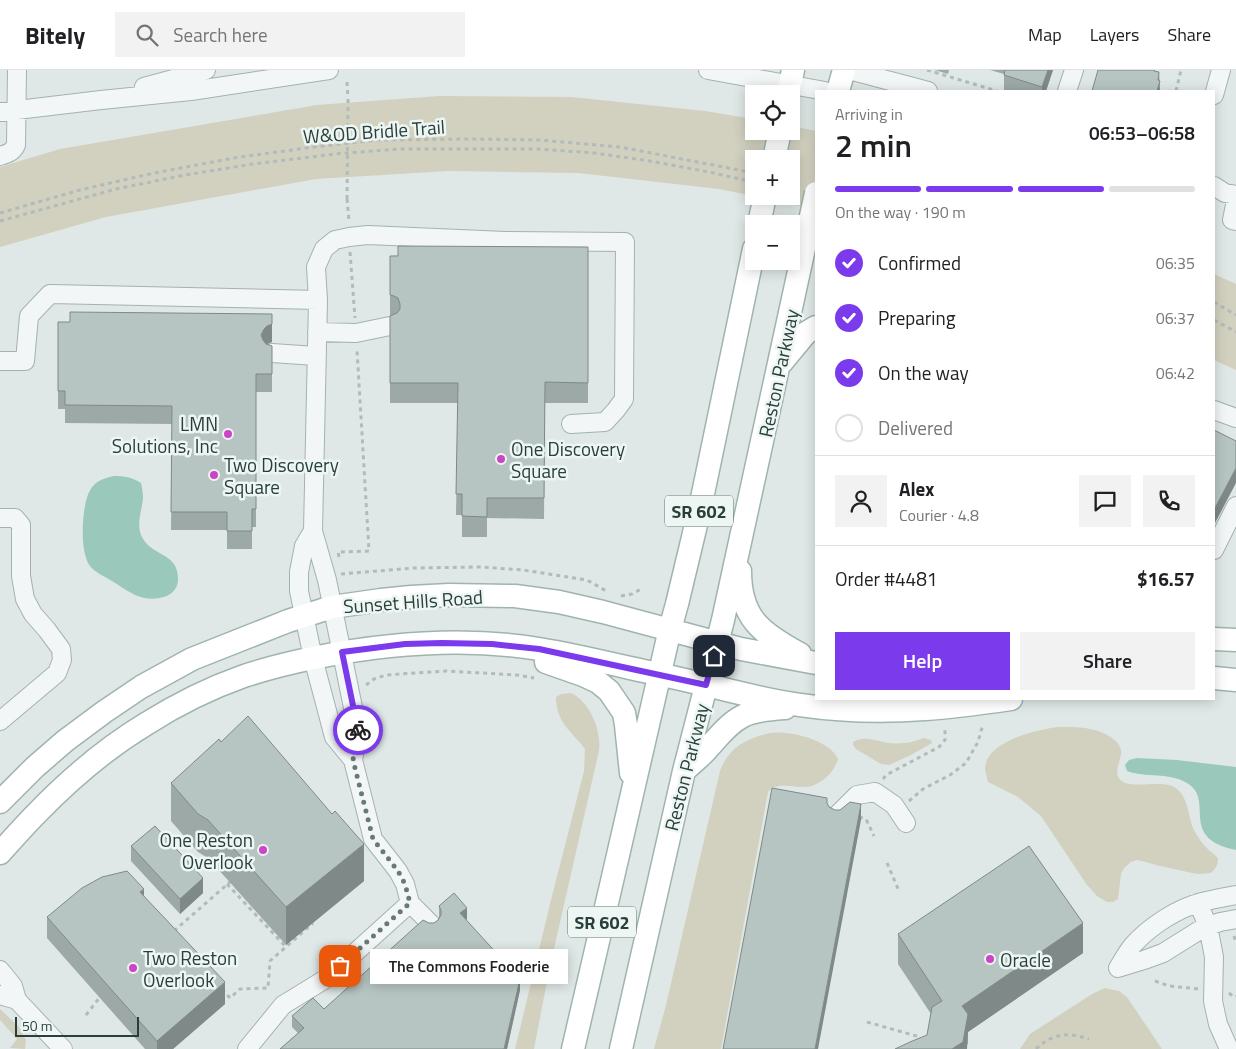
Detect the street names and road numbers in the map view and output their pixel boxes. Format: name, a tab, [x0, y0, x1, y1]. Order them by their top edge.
street label: W&OD Bridle Trail	[302, 112, 446, 150]
street label: Reston Parkway	[750, 306, 806, 440]
road number: SR 602	[665, 496, 733, 526]
street label: Sunset Hills Road	[342, 582, 484, 620]
street label: Reston Parkway	[656, 700, 716, 834]
road number: SR 602	[568, 906, 636, 938]

